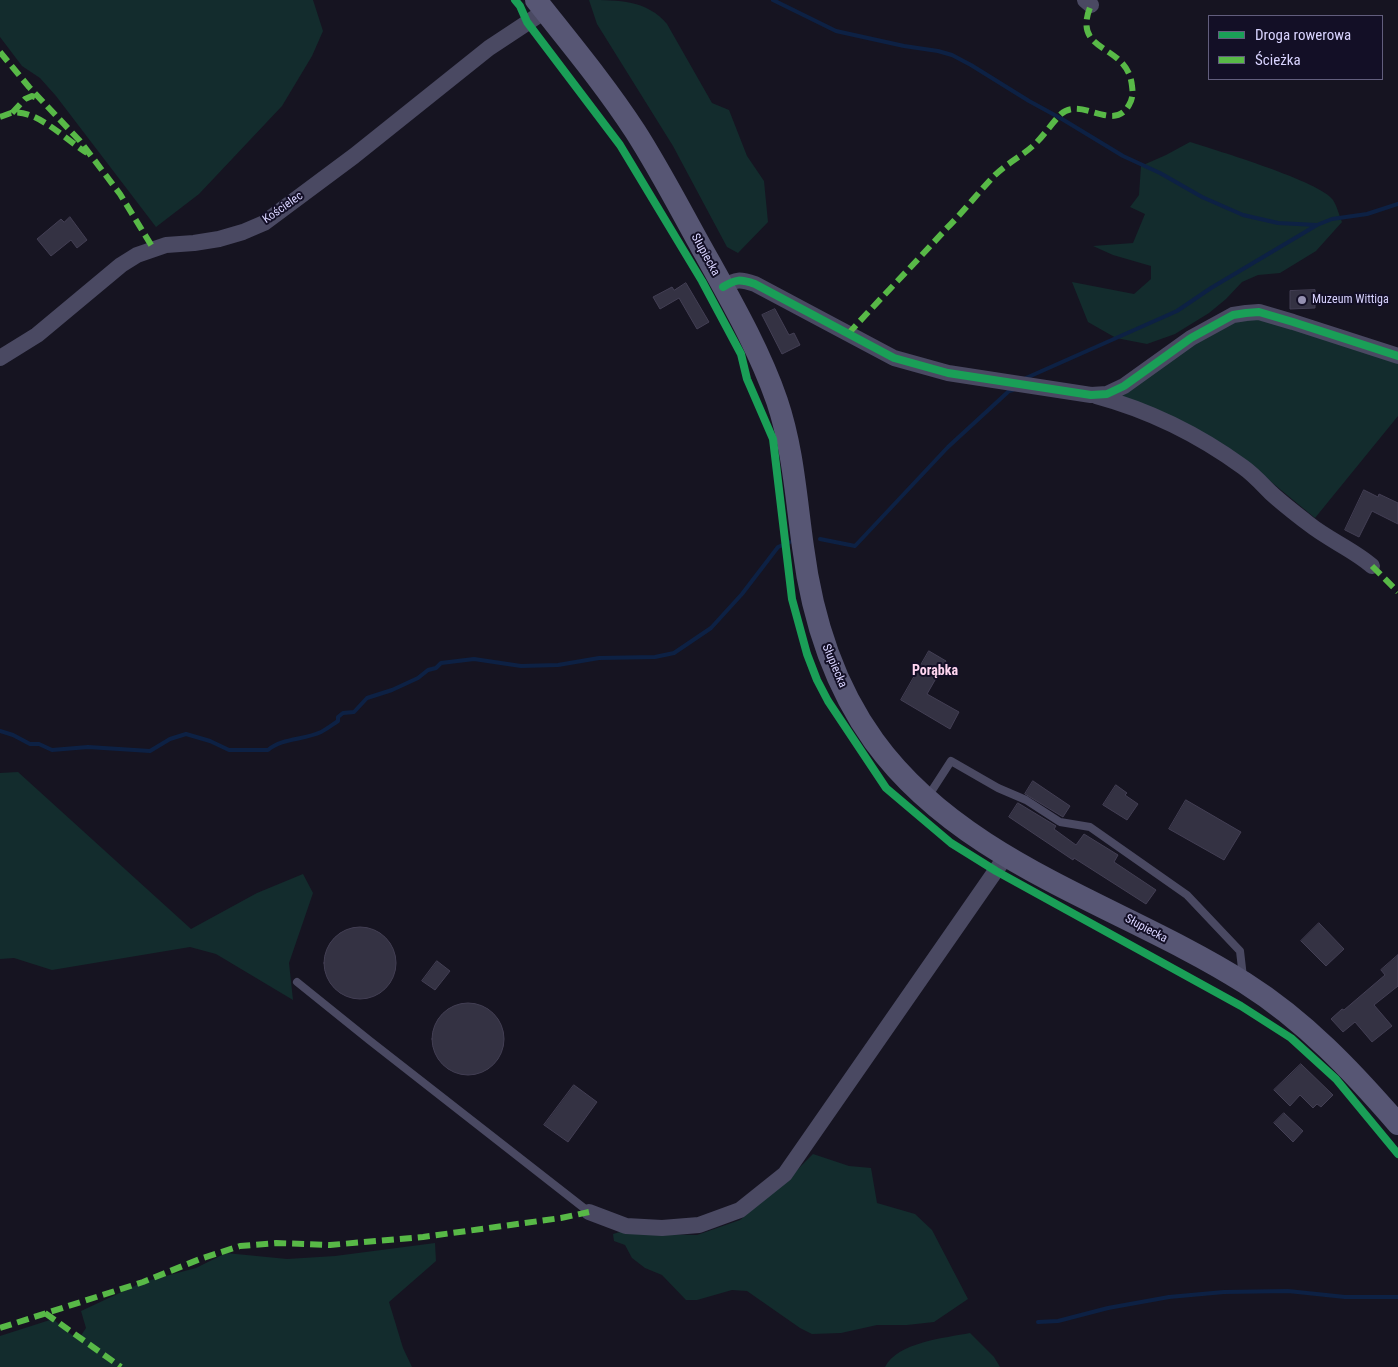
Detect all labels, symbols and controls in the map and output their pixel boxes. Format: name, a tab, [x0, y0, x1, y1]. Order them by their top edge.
legend	[1208, 15, 1383, 80]
text: Droga rowerowa	[1255, 26, 1351, 44]
text: Ścieżka	[1255, 51, 1301, 69]
street label: Kościelec	[260, 189, 306, 227]
street label: Słupiecka	[688, 231, 722, 279]
place label: Muzeum Wittiga	[1312, 293, 1389, 307]
marker: Muzeum Wittiga	[1296, 294, 1308, 306]
street label: Słupiecka	[818, 642, 850, 690]
district label: Porąbka	[912, 663, 958, 679]
street label: Słupiecka	[1122, 912, 1170, 946]

